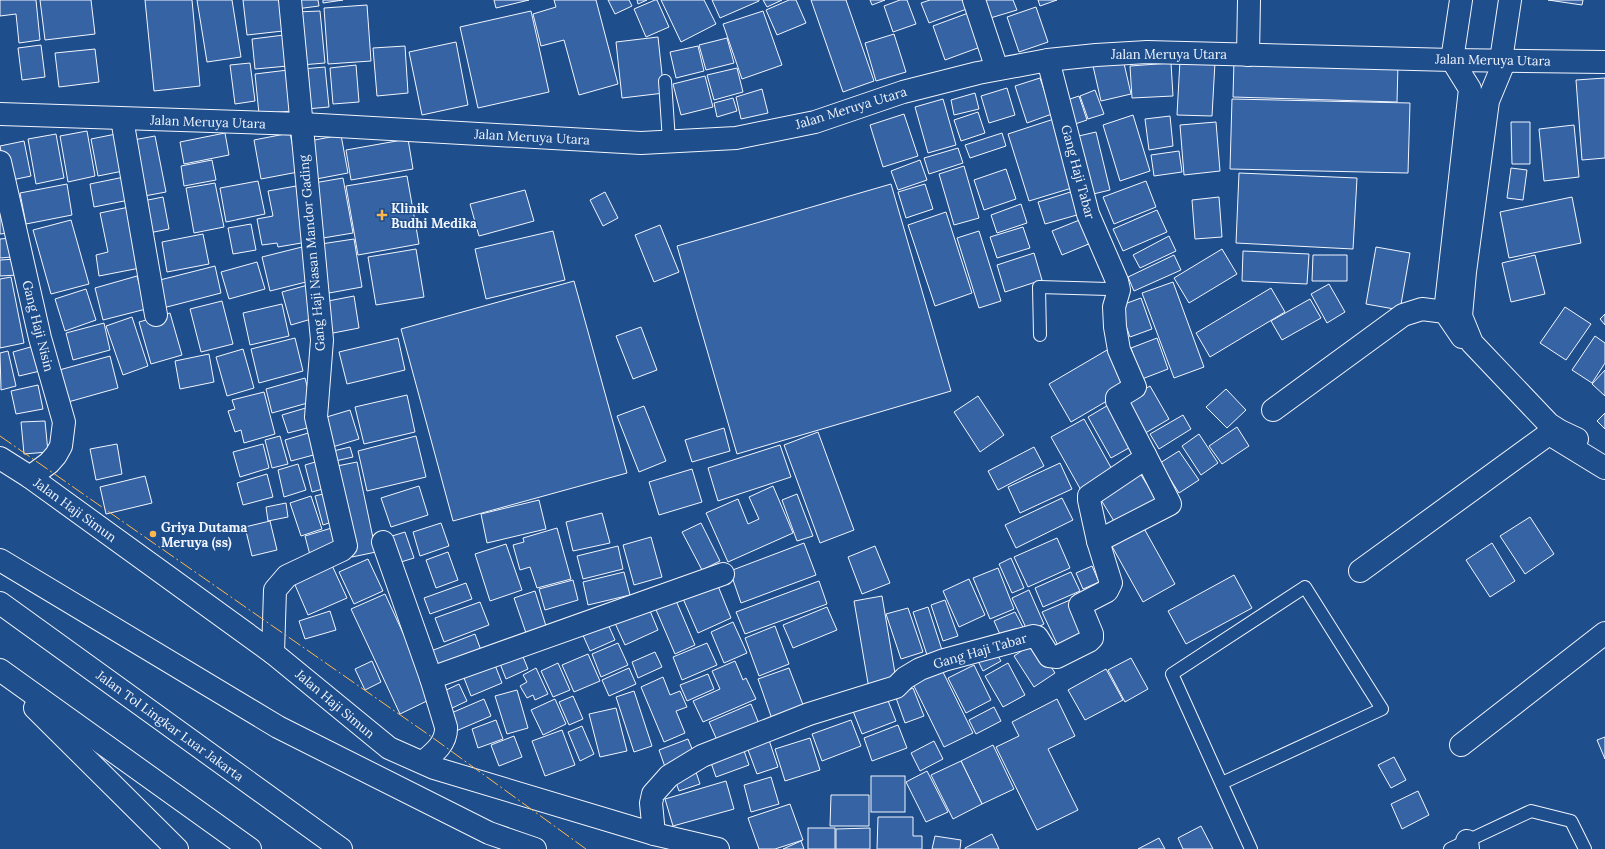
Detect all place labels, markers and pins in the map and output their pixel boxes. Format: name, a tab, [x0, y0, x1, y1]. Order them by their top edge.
place label: Klinik Budhi Medika	[391, 200, 477, 232]
marker: Klinik Budhi Medika	[376, 209, 388, 221]
place label: Griya Dutama Meruya (ss)	[161, 519, 247, 551]
marker: Griya Dutama Meruya (ss)	[148, 529, 158, 539]

